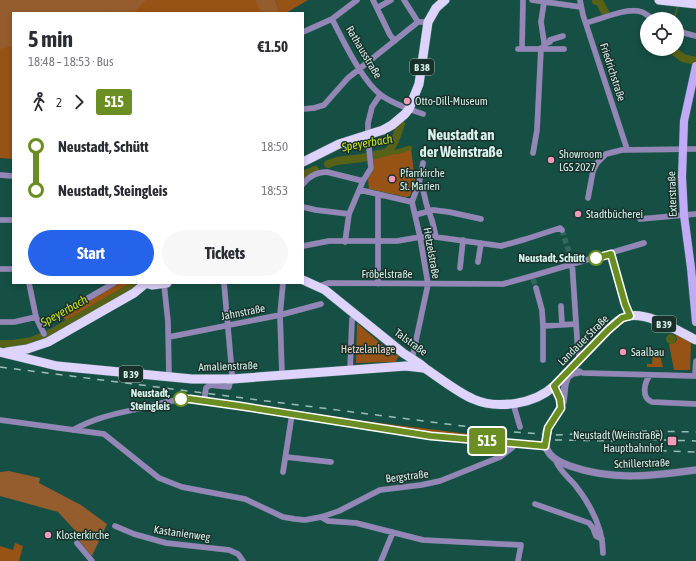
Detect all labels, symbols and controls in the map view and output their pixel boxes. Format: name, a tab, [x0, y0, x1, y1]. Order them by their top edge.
map controls	[640, 12, 684, 56]
button: locate	[640, 12, 684, 56]
street label: Rathausstraße	[344, 24, 384, 80]
text: 5 min	[28, 26, 73, 52]
text: €1.50	[257, 38, 288, 55]
street label: Friedrichstraße	[598, 41, 628, 103]
text: 18:48 – 18:53 · Bus	[28, 54, 114, 69]
road number: B 38	[410, 59, 434, 75]
icon: walk	[28, 91, 50, 113]
icon: forward	[68, 91, 90, 113]
text: 515	[104, 94, 124, 110]
text: 2	[56, 95, 62, 110]
place label: Otto-Dill-Museum	[415, 95, 488, 107]
marker: Otto-Dill-Museum	[402, 96, 412, 106]
district label: Neustadt an der Weinstraße	[420, 126, 503, 160]
water label: Speyerbach	[339, 132, 394, 155]
text: Neustadt, Schütt	[58, 138, 149, 155]
text: 18:50	[261, 139, 288, 154]
place label: Showroom LGS 2027	[559, 148, 602, 173]
marker: Showroom LGS 2027	[546, 155, 556, 165]
place label: Pfarrkirche St. Marien	[400, 167, 445, 192]
street label: Exterstraße	[665, 171, 679, 217]
marker: Pfarrkirche St. Marien	[387, 174, 397, 184]
text: Neustadt, Steingleis	[58, 182, 168, 199]
text: 18:53	[261, 183, 288, 198]
place label: Stadtbücherei	[586, 208, 643, 220]
marker: Stadtbücherei	[573, 209, 583, 219]
street label: Hetzelstraße	[422, 227, 442, 279]
button: Start	[28, 230, 154, 276]
button: Tickets	[162, 230, 288, 276]
marker: Neustadt, Schütt	[588, 250, 604, 266]
place label: Neustadt, Schütt	[519, 252, 586, 264]
street label: Fröbelstraße	[361, 268, 413, 280]
water label: Speyerbach	[37, 292, 90, 330]
street label: Jahnstraße	[220, 302, 266, 322]
street label: Landauer Straße	[555, 312, 611, 368]
road number: B 39	[652, 316, 676, 332]
street label: Talstraße	[392, 326, 430, 358]
park label: Hetzelanlage	[341, 343, 395, 355]
place label: Saalbau	[631, 346, 664, 358]
marker: Saalbau	[618, 347, 628, 357]
street label: Amalienstraße	[198, 359, 258, 373]
road number: B 39	[119, 366, 143, 382]
place label: Neustadt, Steingleis	[131, 387, 170, 412]
marker: Neustadt, Steingleis	[173, 391, 189, 407]
line badge: 515	[464, 428, 510, 454]
place label: Neustadt (Weinstraße) Hauptbahnhof	[573, 429, 663, 454]
text: 515	[477, 433, 497, 449]
marker: Neustadt (Weinstraße) Hauptbahnhof	[666, 435, 678, 447]
street label: Schillerstraße	[614, 456, 670, 470]
street label: Bergstraße	[385, 467, 429, 485]
street label: Kastanienweg	[153, 523, 211, 543]
place label: Klosterkirche	[56, 529, 109, 541]
marker: Klosterkirche	[43, 530, 53, 540]

